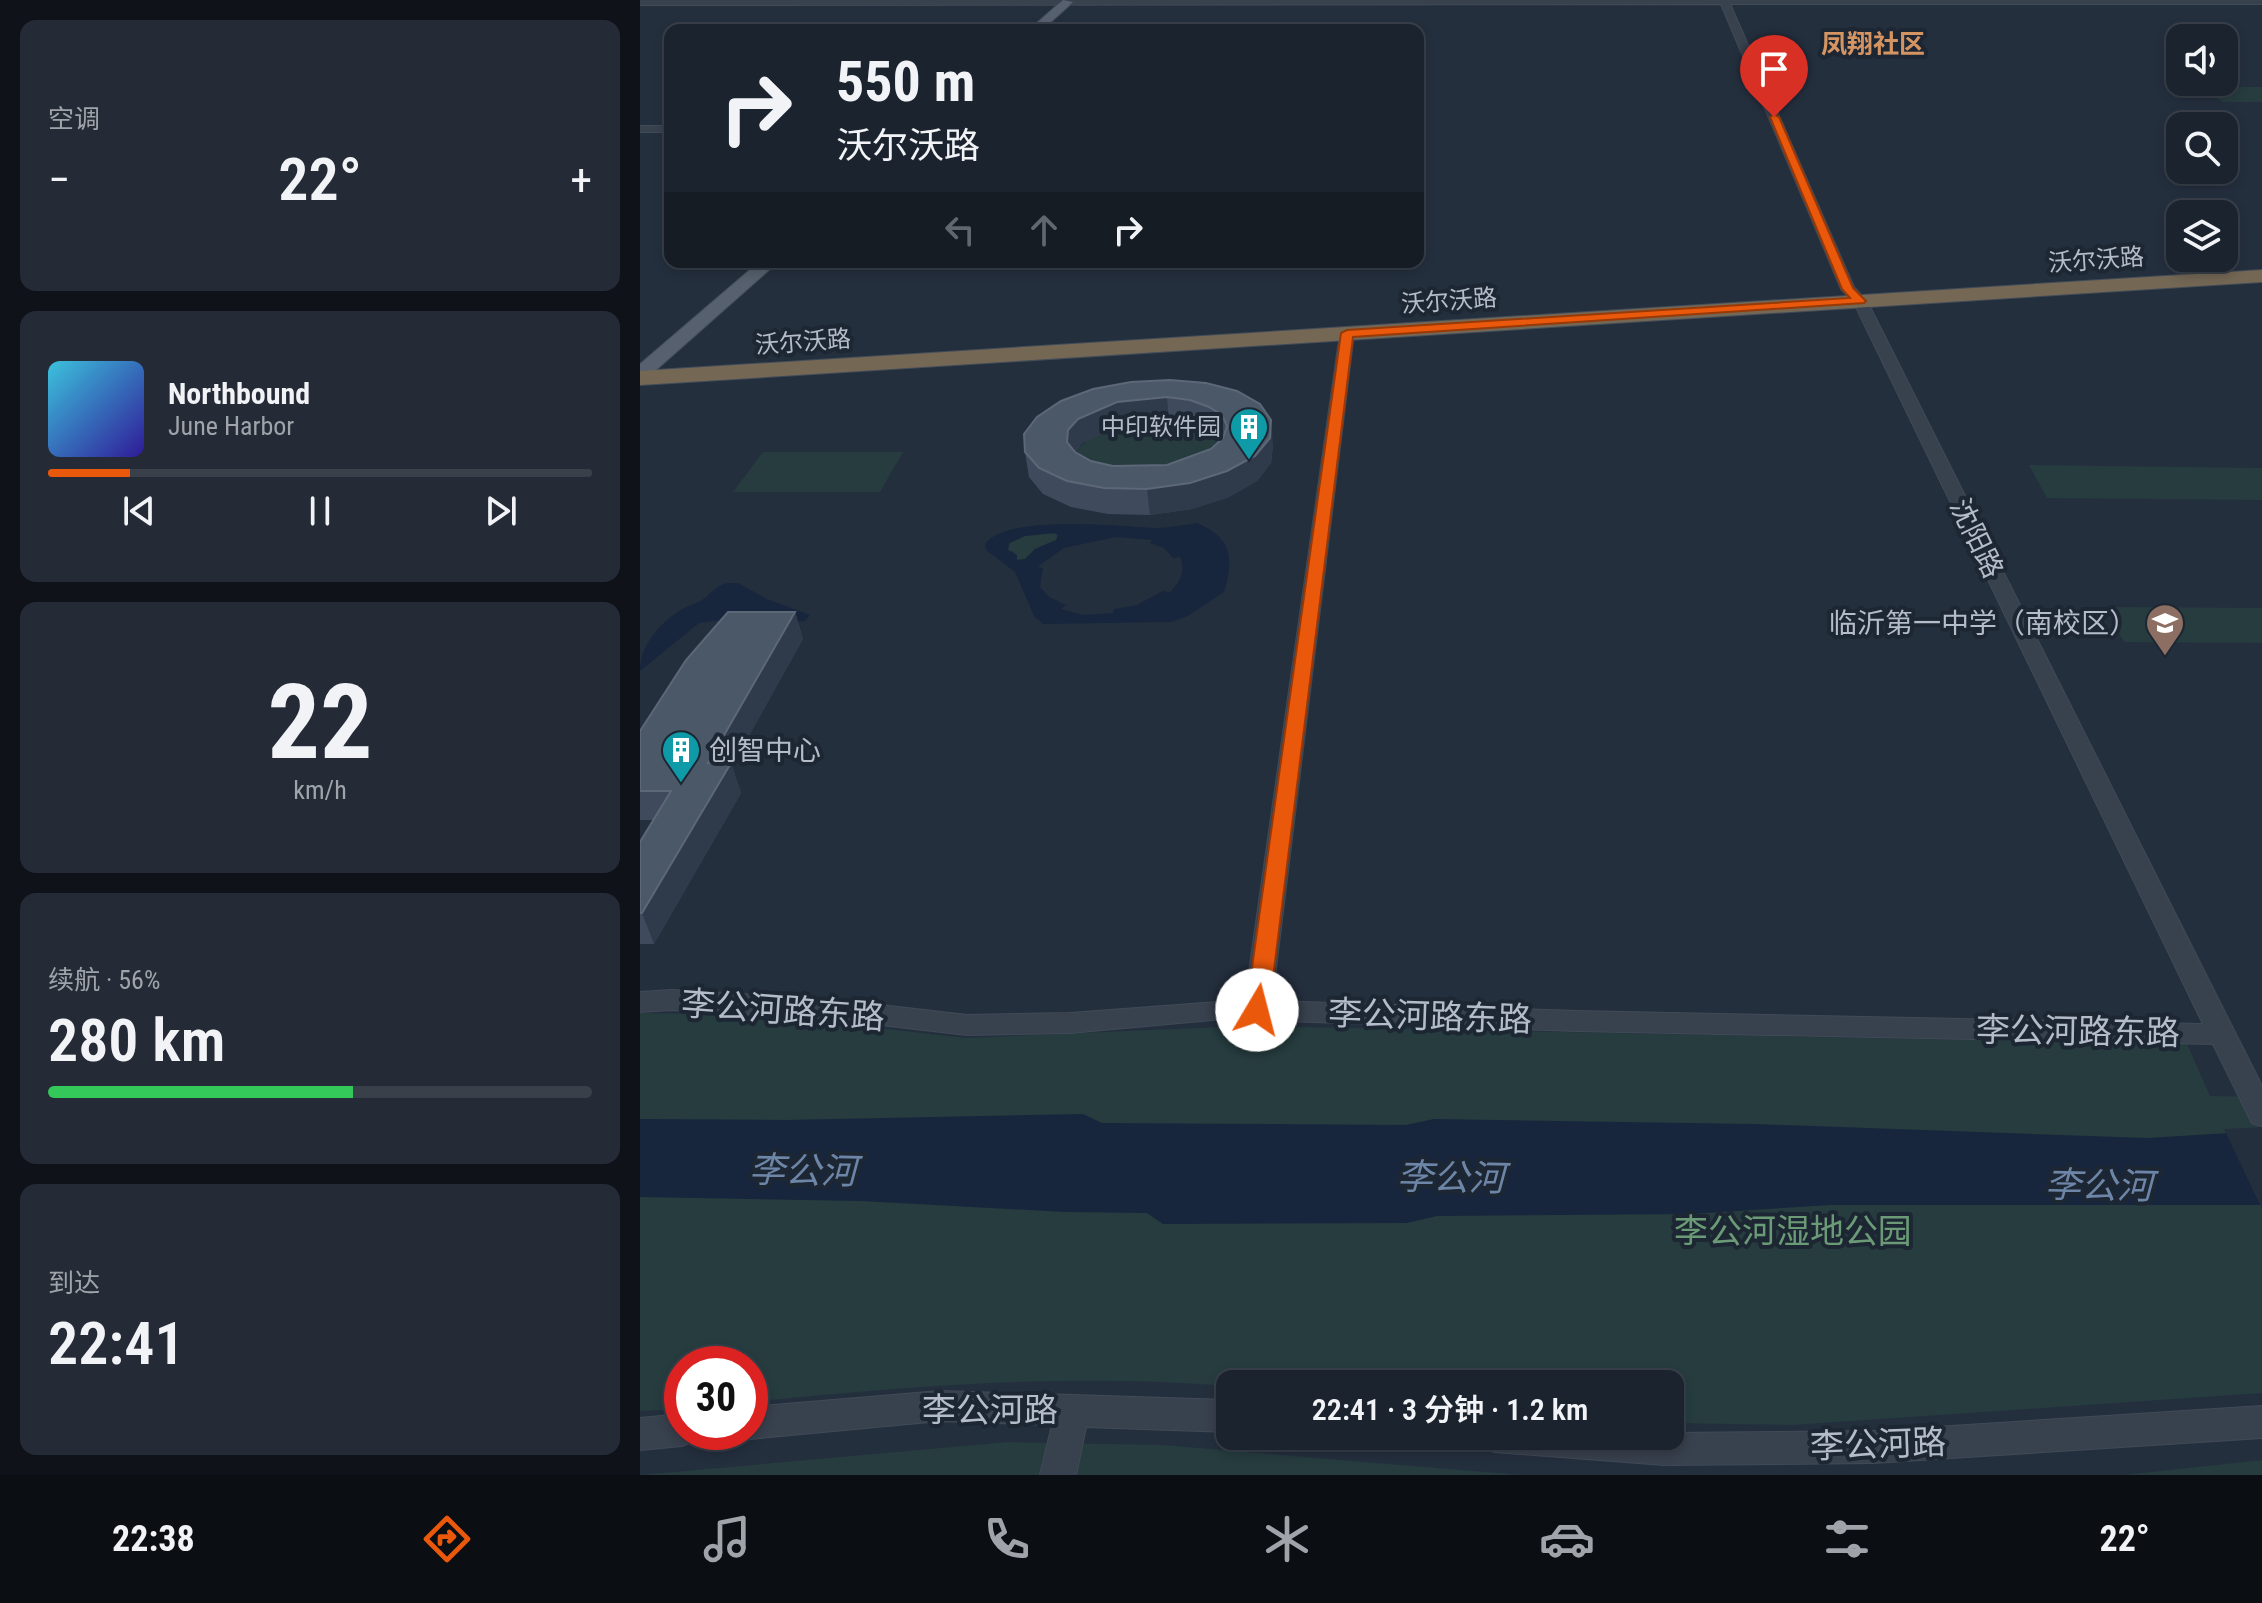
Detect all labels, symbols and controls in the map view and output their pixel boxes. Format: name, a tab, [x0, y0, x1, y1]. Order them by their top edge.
map controls	[2166, 24, 2238, 272]
button: sound	[2166, 24, 2238, 96]
district label: 凤翔社区	[1821, 29, 1925, 59]
pin	[1740, 35, 1808, 117]
icon: arrive	[1752, 47, 1796, 91]
text: 550 m	[836, 49, 975, 115]
icon: right	[704, 56, 808, 160]
text: 空调	[48, 104, 100, 134]
button: search	[2166, 112, 2238, 184]
text: 沃尔沃路	[836, 125, 980, 167]
text: 22°	[278, 144, 362, 215]
text: −	[48, 154, 70, 206]
text: +	[570, 154, 592, 206]
button: layers	[2166, 200, 2238, 272]
icon: left	[938, 208, 982, 252]
icon: ahead	[1022, 208, 1066, 252]
icon: right	[1106, 208, 1150, 252]
street label: 沃尔沃路	[2047, 243, 2145, 277]
street label: 沃尔沃路	[1400, 284, 1498, 318]
street label: 沃尔沃路	[754, 325, 852, 359]
text: Northbound	[168, 376, 310, 411]
building icon: 中印软件园	[1228, 406, 1270, 461]
text: June Harbor	[168, 411, 294, 441]
place label: 中印软件园	[1101, 413, 1221, 441]
icon: previous	[117, 489, 161, 533]
icon: pause	[298, 489, 342, 533]
icon: next	[479, 489, 523, 533]
street label: 沈阳路	[1943, 493, 2010, 583]
school or university icon: 临沂第一中学（南校区）	[2144, 602, 2186, 657]
place label: 临沂第一中学（南校区）	[1829, 607, 2137, 640]
text: 22	[267, 662, 373, 783]
building icon: 创智中心	[660, 729, 702, 784]
place label: 创智中心	[709, 734, 821, 767]
text: km/h	[293, 775, 347, 805]
text: 续航 · 56%	[48, 965, 160, 995]
position arrow	[1215, 968, 1299, 1052]
street label: 李公河路东路	[680, 983, 886, 1037]
street label: 李公河路东路	[1327, 992, 1533, 1040]
text: 280 km	[48, 1005, 225, 1076]
street label: 李公河路东路	[1976, 1009, 2180, 1053]
water label: 李公河	[749, 1149, 863, 1193]
water label: 李公河	[1397, 1156, 1511, 1200]
water label: 李公河	[2045, 1164, 2159, 1208]
park label: 李公河湿地公园	[1674, 1211, 1912, 1251]
text: 到达	[48, 1268, 100, 1298]
text: 22:41	[48, 1308, 185, 1379]
speed limit sign: 30	[664, 1346, 768, 1450]
street label: 李公河路	[922, 1390, 1058, 1430]
text: 22:41 · 3 分钟 · 1.2 km	[1312, 1392, 1588, 1427]
street label: 李公河路	[1809, 1422, 1947, 1466]
icon: directions	[419, 1511, 475, 1567]
icon: music	[699, 1511, 755, 1567]
icon: phone	[979, 1511, 1035, 1567]
icon: climate	[1259, 1511, 1315, 1567]
icon: car	[1539, 1511, 1595, 1567]
icon: filters	[1819, 1511, 1875, 1567]
text: 22:38	[112, 1518, 195, 1560]
text: 22°	[2099, 1518, 2150, 1560]

